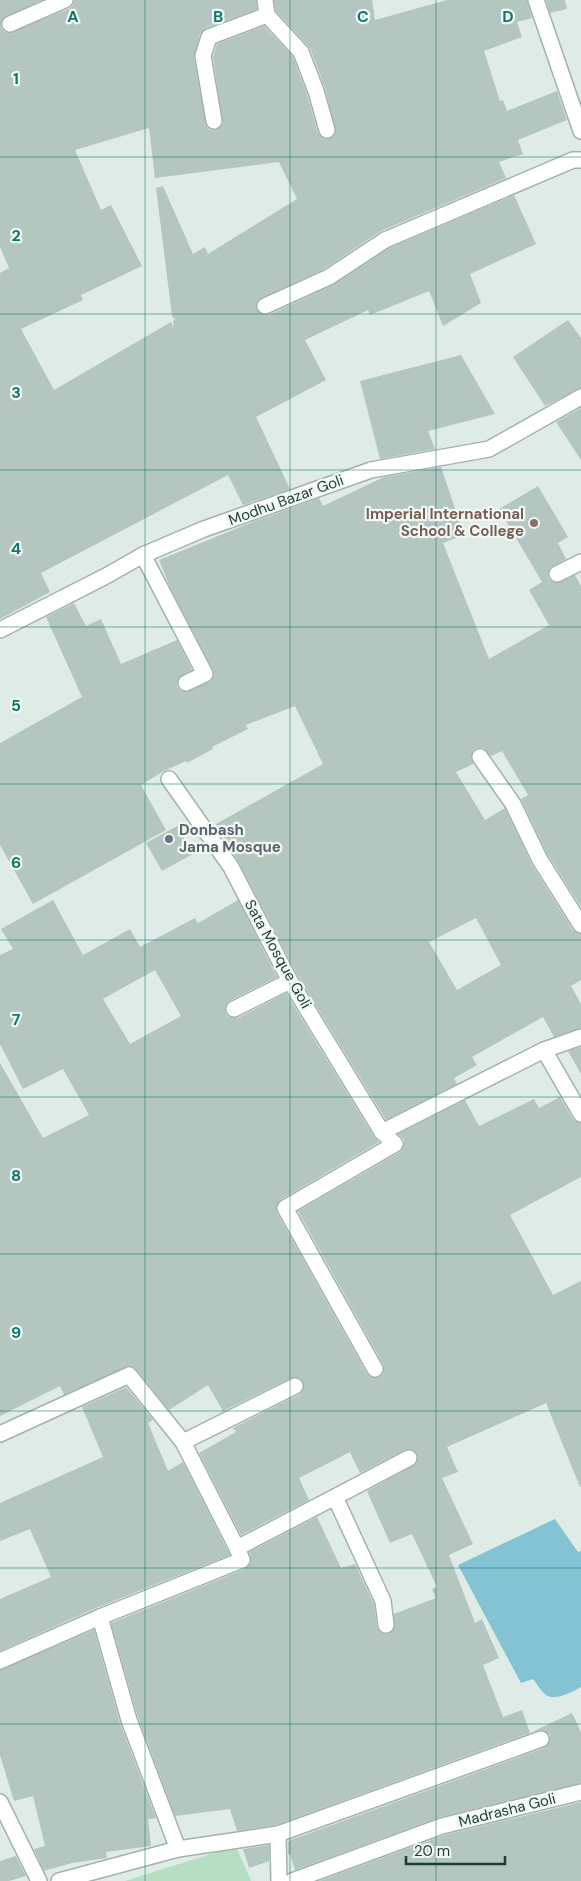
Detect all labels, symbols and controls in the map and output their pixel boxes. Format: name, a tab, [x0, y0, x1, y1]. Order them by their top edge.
text: A	[67, 6, 79, 27]
text: B	[213, 6, 223, 27]
text: C	[357, 6, 369, 27]
text: D	[502, 6, 514, 27]
text: 1	[13, 68, 19, 89]
text: 2	[11, 225, 21, 246]
text: 3	[11, 382, 21, 403]
street label: Modhu Bazar Goli	[226, 470, 346, 530]
place label: Imperial International School & College	[366, 504, 524, 541]
marker: Imperial International School & College	[528, 517, 540, 529]
text: 4	[11, 538, 21, 559]
text: 5	[11, 695, 21, 716]
place label: Donbash Jama Mosque	[179, 820, 281, 857]
marker: Donbash Jama Mosque	[163, 833, 175, 845]
text: 6	[11, 852, 21, 873]
street label: Sata Mosque Goli	[240, 896, 316, 1012]
text: 7	[12, 1009, 21, 1030]
text: 8	[11, 1165, 21, 1186]
text: 9	[11, 1322, 21, 1343]
street label: Madrasha Goli	[456, 1788, 558, 1832]
scale bar	[406, 1834, 505, 1866]
text: 20 m	[414, 1841, 450, 1861]

